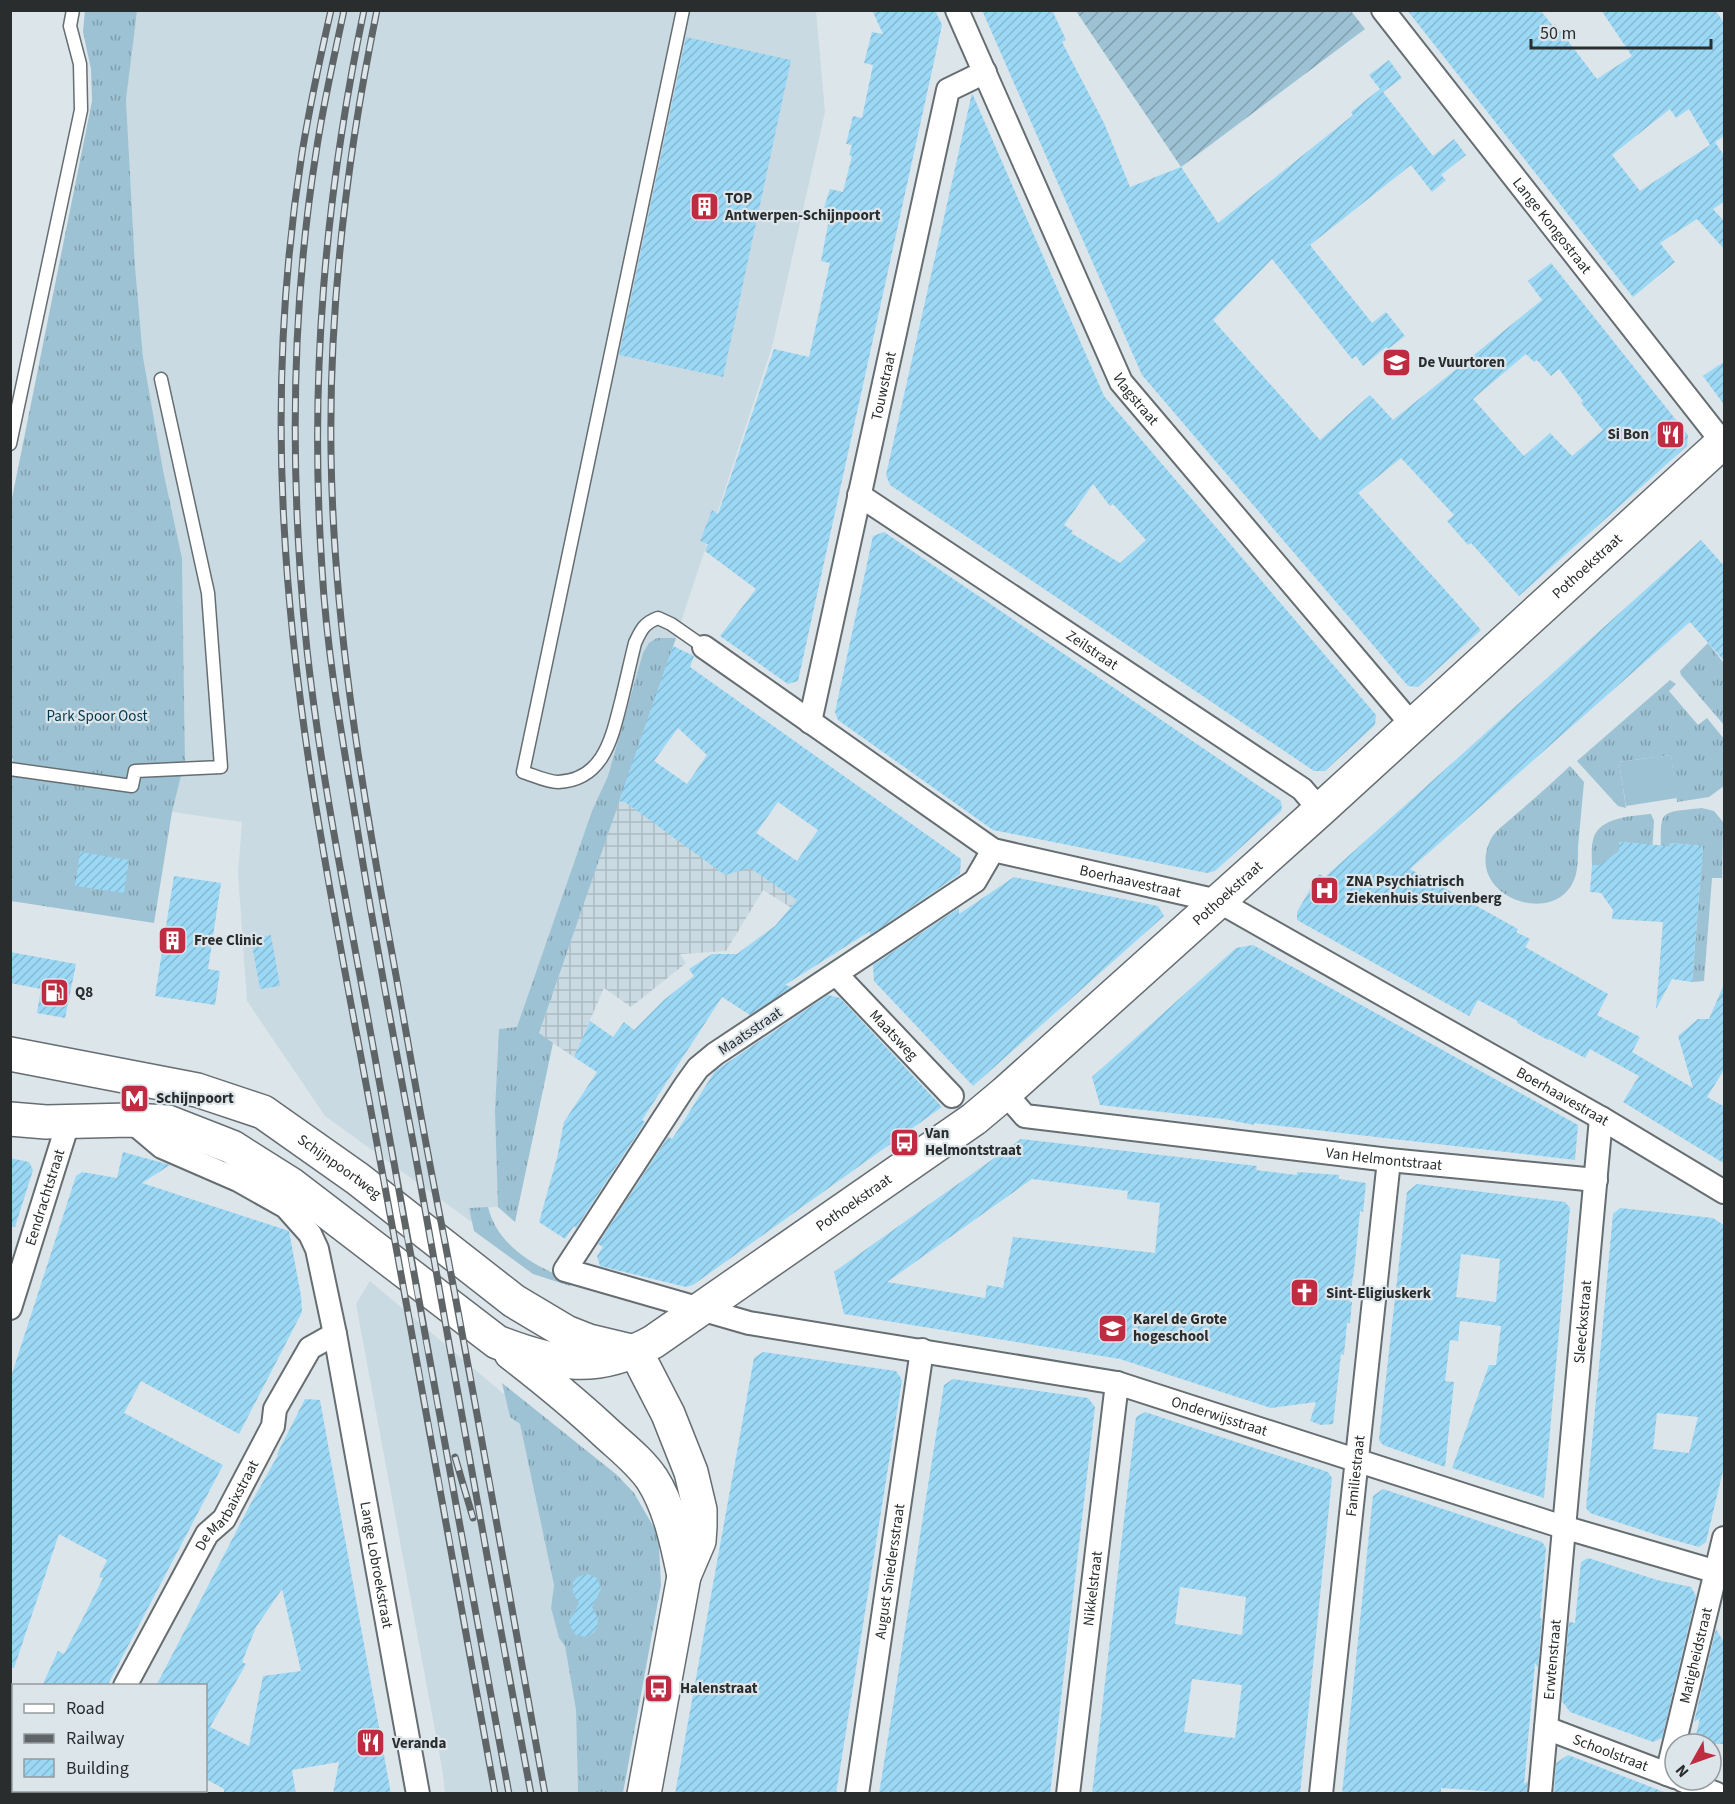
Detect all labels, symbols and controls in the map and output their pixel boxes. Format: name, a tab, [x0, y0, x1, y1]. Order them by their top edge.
scale bar	[1531, 12, 1711, 50]
text: 50 m	[1540, 21, 1576, 46]
street label: Lange Kongostraat	[1507, 173, 1596, 278]
place label: TOP Antwerpen-Schijnpoort	[724, 188, 881, 226]
building icon: TOP Antwerpen-Schijnpoort	[688, 191, 720, 223]
school or university icon: De Vuurtoren	[1381, 346, 1413, 378]
street label: Touwstraat	[866, 350, 902, 423]
place label: De Vuurtoren	[1418, 352, 1505, 373]
street label: Vlagstraat	[1107, 370, 1163, 430]
restaurant icon: Si Bon	[1654, 418, 1686, 450]
place label: Si Bon	[1608, 424, 1649, 445]
street label: Pothoekstraat	[1548, 529, 1627, 604]
street label: Zeilstraat	[1062, 625, 1122, 675]
park label: Park Spoor Oost	[47, 706, 147, 727]
street label: Pothoekstraat	[1188, 856, 1268, 931]
street label: Boerhaavestraat	[1078, 860, 1183, 903]
place label: ZNA Psychiatrisch Ziekenhuis Stuivenberg	[1346, 871, 1502, 909]
hospital icon: ZNA Psychiatrisch Ziekenhuis Stuivenberg	[1309, 874, 1341, 906]
building icon: Free Clinic	[157, 924, 189, 956]
place label: Free Clinic	[194, 930, 263, 951]
fuel station icon: Q8	[38, 976, 70, 1008]
place label: Q8	[75, 982, 93, 1003]
street label: Maatsstraat	[714, 1002, 786, 1061]
street label: Maatsweg	[864, 1005, 923, 1065]
street label: Boerhaavestraat	[1512, 1062, 1613, 1131]
metro station icon: Schijnpoort	[119, 1082, 151, 1114]
place label: Schijnpoort	[156, 1088, 234, 1109]
place label: Van Helmontstraat	[924, 1123, 1022, 1161]
bus stop icon: Van Helmontstraat	[888, 1126, 920, 1158]
street label: Schijnpoortweg	[293, 1129, 386, 1205]
street label: Van Helmontstraat	[1325, 1142, 1443, 1176]
street label: Eendrachtstraat	[20, 1147, 70, 1248]
street label: Pothoekstraat	[812, 1169, 896, 1237]
church icon: Sint-Eligiuskerk	[1289, 1277, 1321, 1309]
street label: Sleeckxstraat	[1569, 1279, 1597, 1365]
place label: Sint-Eligiuskerk	[1326, 1283, 1432, 1304]
place label: Karel de Grote hogeschool	[1133, 1309, 1227, 1347]
school or university icon: Karel de Grote hogeschool	[1096, 1312, 1128, 1344]
street label: Onderwijsstraat	[1168, 1391, 1270, 1442]
street label: Familiestraat	[1341, 1434, 1370, 1518]
street label: De Marbaixstraat	[190, 1457, 264, 1555]
street label: Lange Lobroekstraat	[354, 1500, 398, 1630]
street label: August Sniedersstraat	[870, 1502, 910, 1641]
street label: Nikkelstraat	[1078, 1550, 1108, 1627]
street label: Matigheidstraat	[1674, 1605, 1718, 1706]
street label: Erwtenstraat	[1539, 1618, 1567, 1701]
bus stop icon: Halenstraat	[643, 1672, 675, 1704]
place label: Halenstraat	[680, 1678, 758, 1699]
legend	[12, 1684, 207, 1792]
text: Road	[66, 1696, 105, 1721]
text: Railway	[66, 1726, 125, 1751]
restaurant icon: Veranda	[355, 1727, 387, 1759]
street label: Schoolstraat	[1570, 1729, 1651, 1777]
north arrow	[1663, 1732, 1723, 1792]
place label: Veranda	[391, 1733, 446, 1754]
text: Building	[66, 1756, 129, 1781]
text: N	[1670, 1760, 1694, 1782]

